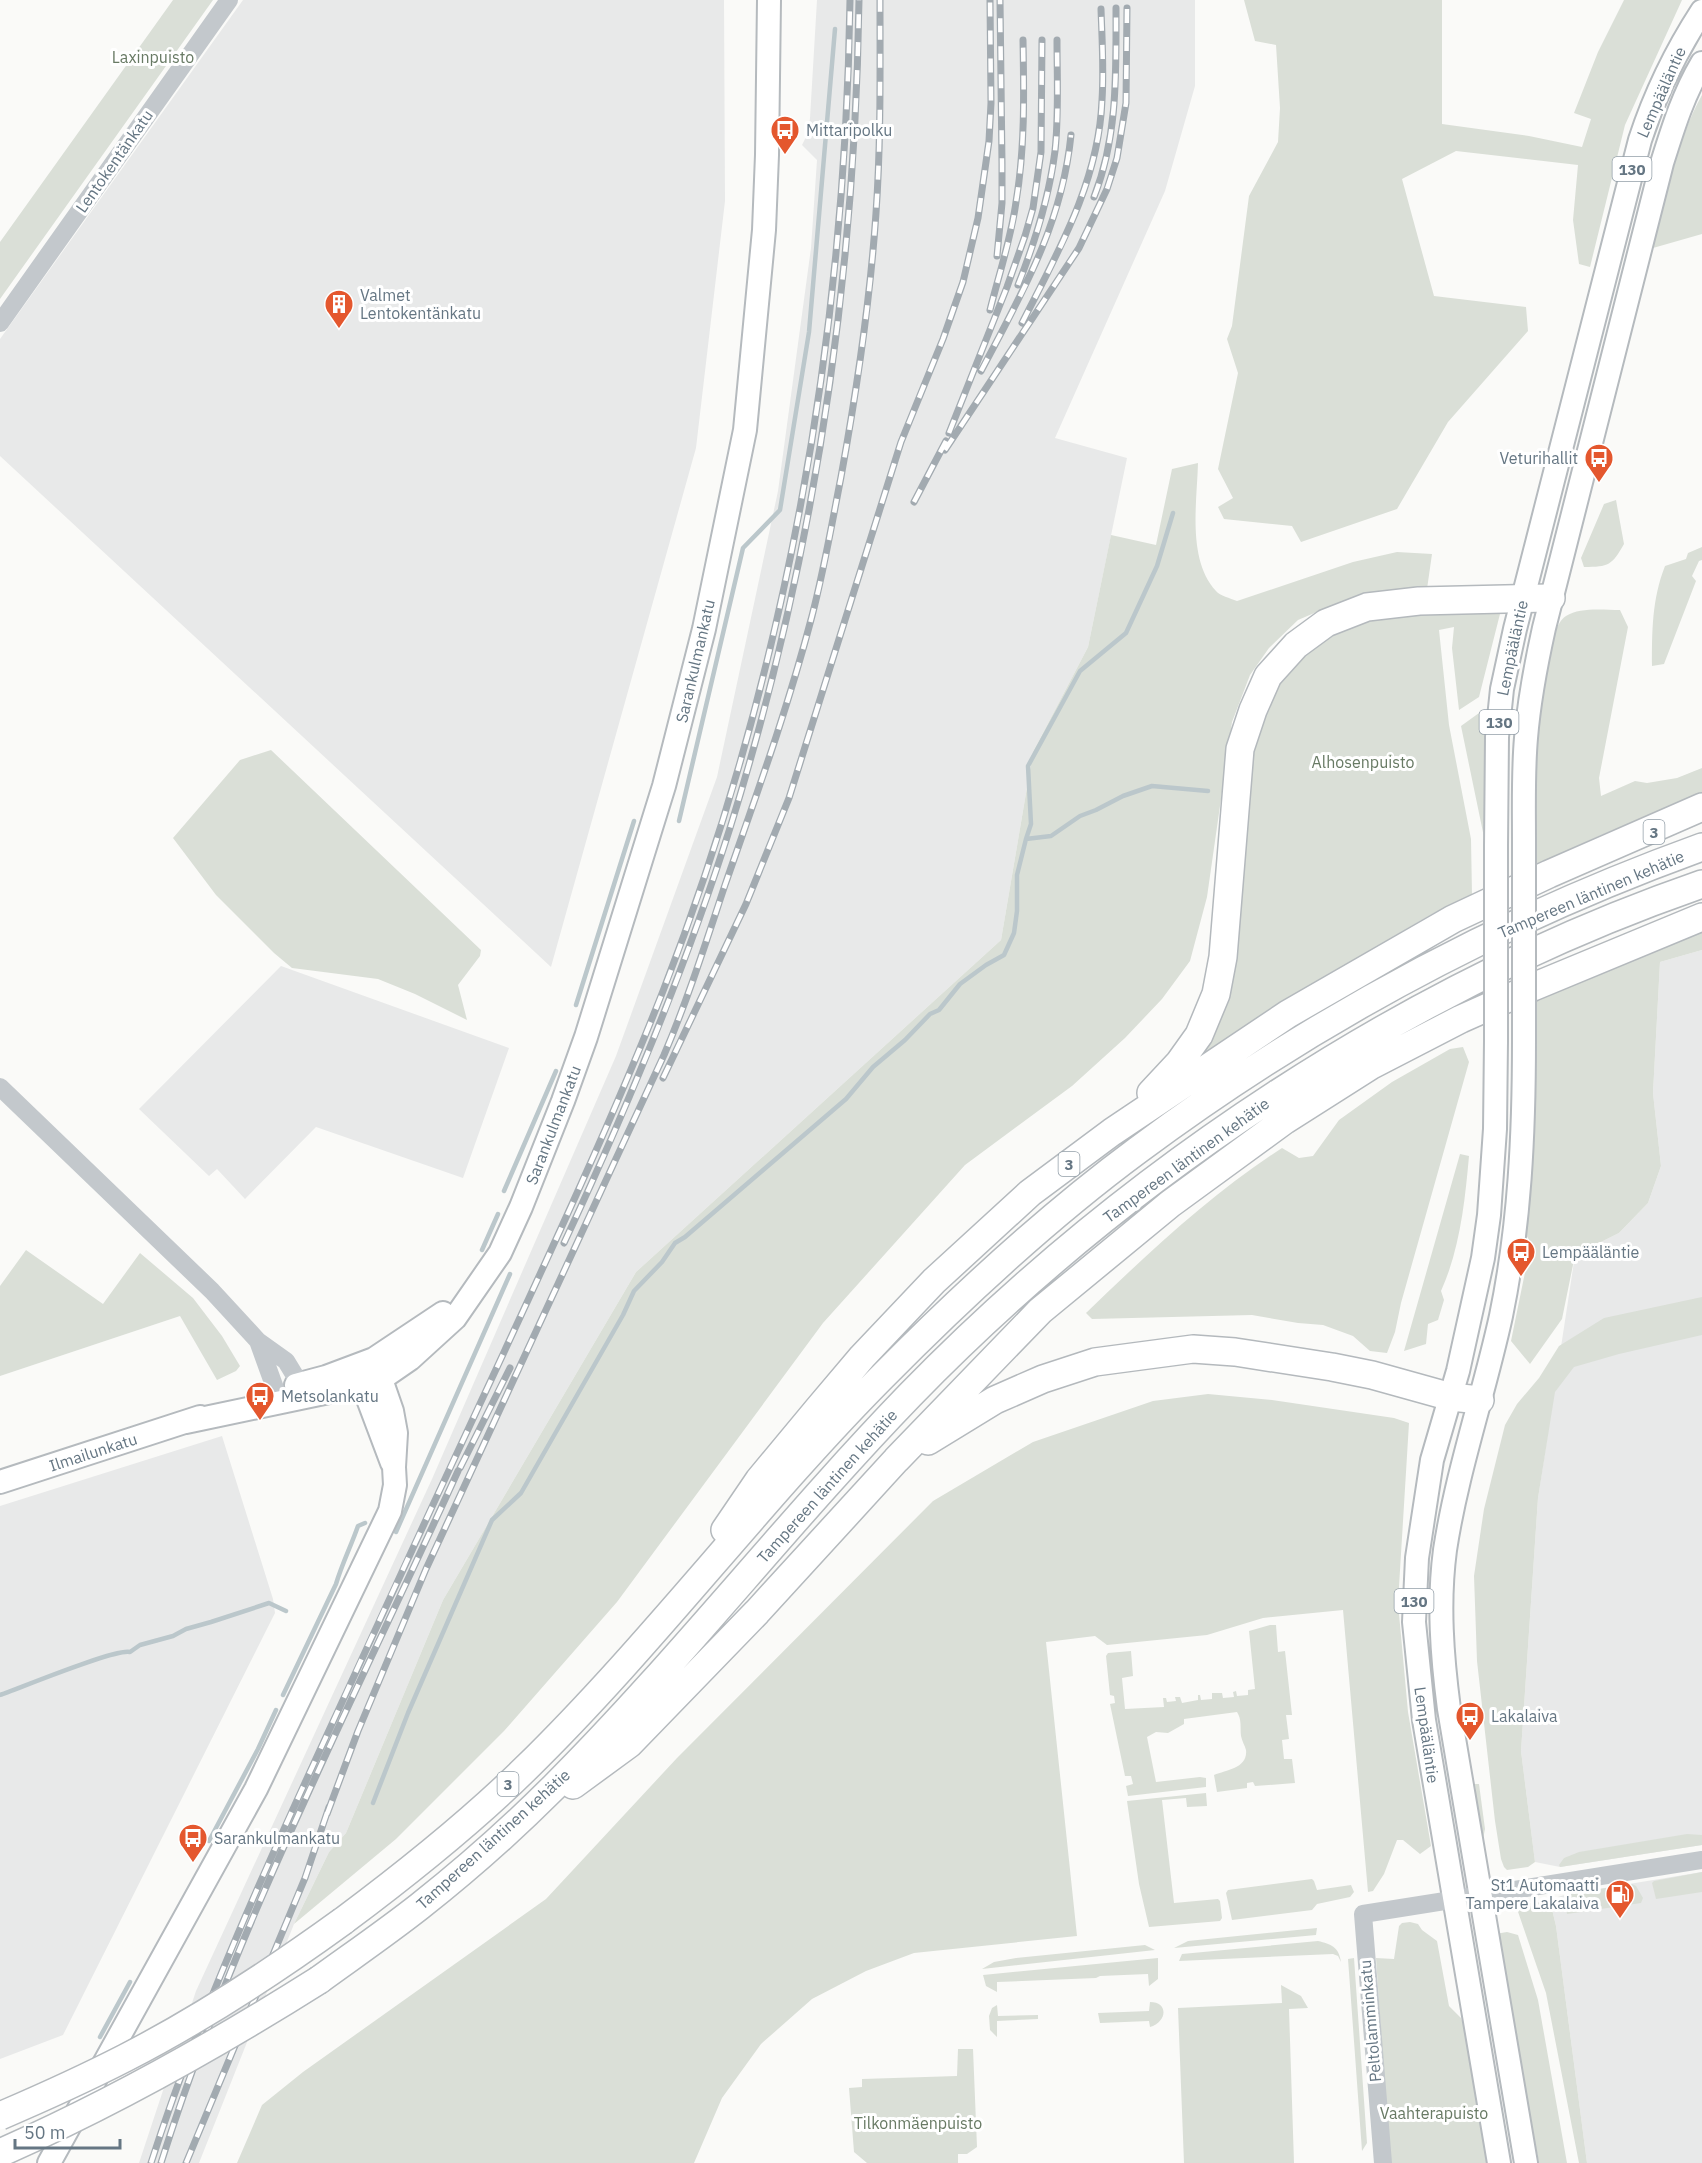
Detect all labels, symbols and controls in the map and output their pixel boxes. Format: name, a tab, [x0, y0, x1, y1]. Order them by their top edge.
street label: Lempääläntie	[1632, 43, 1690, 141]
park label: Laxinpuisto	[112, 47, 194, 67]
street label: Lentokentänkatu	[71, 106, 157, 216]
bus stop icon: Mittaripolku	[769, 114, 801, 156]
place label: Mittaripolku	[806, 120, 892, 140]
road number: 130	[1612, 157, 1652, 181]
place label: Valmet Lentokentänkatu	[360, 285, 481, 323]
building icon: Valmet Lentokentänkatu	[323, 288, 355, 330]
bus stop icon: Veturihallit	[1583, 442, 1615, 484]
place label: Veturihallit	[1500, 448, 1578, 468]
street label: Sarankulmankatu	[671, 597, 719, 725]
street label: Lempääläntie	[1492, 598, 1532, 698]
road number: 130	[1480, 710, 1518, 734]
park label: Alhosenpuisto	[1312, 752, 1414, 772]
road number: 3	[1644, 820, 1664, 844]
street label: Tampereen läntinen kehätie	[1495, 846, 1687, 942]
street label: Sarankulmankatu	[521, 1063, 585, 1187]
street label: Tampereen läntinen kehätie	[1099, 1093, 1273, 1227]
road number: 3	[1058, 1152, 1080, 1176]
bus stop icon: Lempääläntie	[1505, 1236, 1537, 1278]
place label: Lempääläntie	[1542, 1242, 1640, 1262]
bus stop icon: Metsolankatu	[244, 1380, 276, 1422]
place label: Metsolankatu	[281, 1386, 379, 1406]
street label: Tampereen läntinen kehätie	[753, 1405, 902, 1567]
street label: Ilmailunkatu	[46, 1428, 140, 1476]
road number: 130	[1394, 1589, 1434, 1613]
street label: Lempääläntie	[1410, 1685, 1444, 1785]
bus stop icon: Lakalaiva	[1454, 1700, 1486, 1742]
place label: Lakalaiva	[1491, 1706, 1558, 1726]
street label: Tampereen läntinen kehätie	[412, 1764, 574, 1913]
road number: 3	[498, 1772, 518, 1796]
bus stop icon: Sarankulmankatu	[177, 1822, 209, 1864]
place label: Sarankulmankatu	[214, 1828, 340, 1848]
place label: St1 Automaatti Tampere Lakalaiva	[1465, 1875, 1599, 1913]
fuel station icon: St1 Automaatti Tampere Lakalaiva	[1604, 1878, 1636, 1920]
street label: Peltolamminkatu	[1355, 1959, 1385, 2083]
park label: Vaahterapuisto	[1380, 2103, 1488, 2123]
scale bar	[15, 2112, 120, 2150]
park label: Tilkonmäenpuisto	[854, 2113, 982, 2133]
text: 50 m	[24, 2121, 66, 2144]

